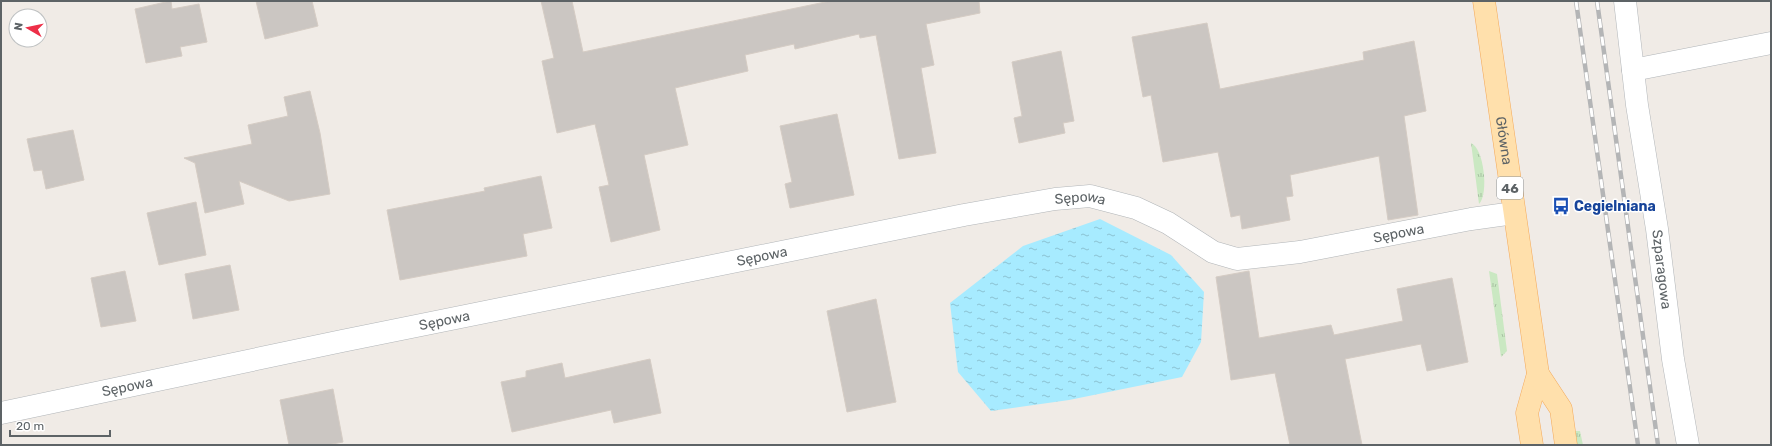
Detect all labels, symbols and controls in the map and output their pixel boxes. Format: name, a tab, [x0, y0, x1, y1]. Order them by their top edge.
north arrow	[8, 8, 48, 48]
text: N	[12, 22, 26, 31]
street label: Główna	[1492, 115, 1516, 166]
road number: 46	[1497, 177, 1523, 199]
street label: Sępowa	[1054, 188, 1108, 209]
bus stop icon: Cegielniana	[1551, 196, 1571, 216]
place label: Cegielniana	[1574, 198, 1656, 215]
street label: Sępowa	[1372, 220, 1426, 247]
street label: Szparagowa	[1648, 229, 1675, 310]
street label: Sępowa	[735, 243, 789, 270]
street label: Sępowa	[418, 307, 471, 334]
street label: Sępowa	[100, 373, 154, 400]
scale bar	[10, 412, 110, 438]
text: 20 m	[16, 419, 44, 433]

